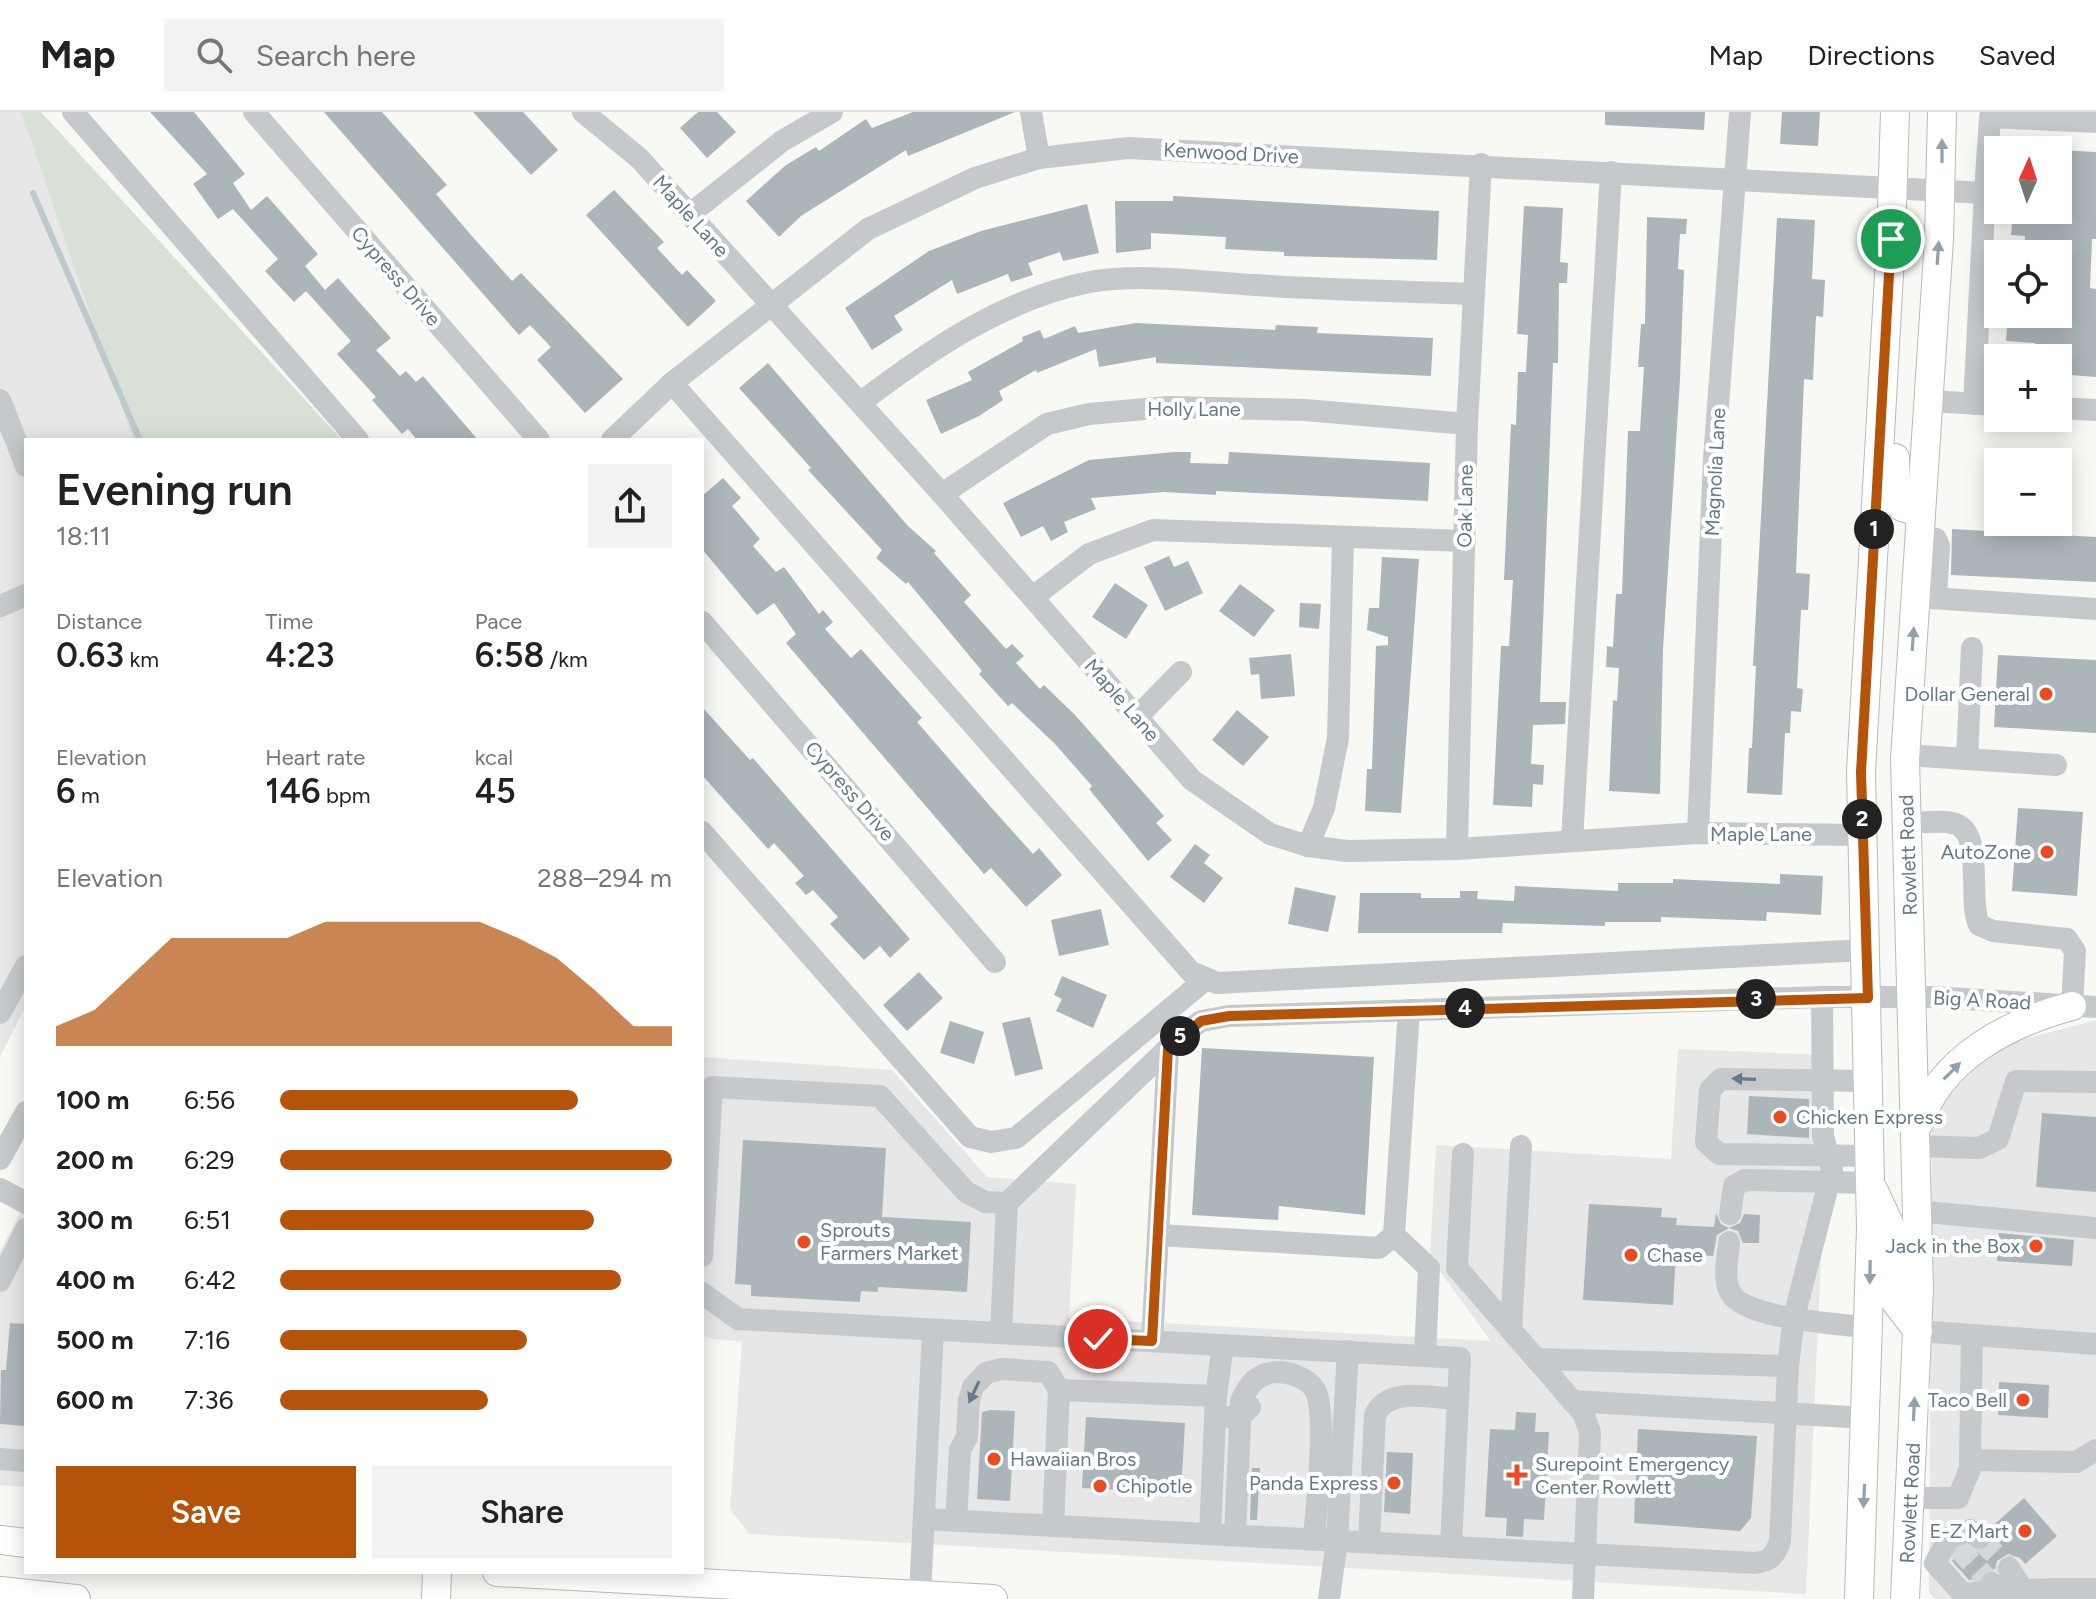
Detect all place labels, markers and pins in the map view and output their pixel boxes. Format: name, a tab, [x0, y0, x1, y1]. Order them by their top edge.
pin	[1857, 205, 1925, 273]
pin: 1	[1854, 509, 1894, 549]
place label: Dollar General	[1904, 682, 2030, 706]
marker: Dollar General	[2037, 685, 2055, 703]
pin: 2	[1842, 799, 1882, 839]
place label: AutoZone	[1941, 840, 2031, 864]
marker: AutoZone	[2038, 843, 2056, 861]
pin: 3	[1736, 979, 1776, 1019]
pin: 4	[1445, 988, 1485, 1028]
pin: 5	[1160, 1016, 1200, 1056]
place label: Chicken Express	[1796, 1105, 1943, 1129]
marker: Chicken Express	[1771, 1108, 1789, 1126]
place label: Sprouts Farmers Market	[820, 1218, 959, 1265]
marker: Sprouts Farmers Market	[795, 1233, 813, 1251]
place label: Jack in the Box	[1886, 1234, 2020, 1258]
marker: Jack in the Box	[2027, 1237, 2045, 1255]
place label: Chase	[1647, 1243, 1703, 1267]
marker: Chase	[1622, 1246, 1640, 1264]
pin	[1064, 1305, 1132, 1373]
place label: Taco Bell	[1928, 1388, 2007, 1412]
marker: Taco Bell	[2014, 1391, 2032, 1409]
place label: Hawaiian Bros	[1010, 1447, 1136, 1471]
marker: Hawaiian Bros	[985, 1450, 1003, 1468]
place label: Surepoint Emergency Center Rowlett	[1535, 1452, 1730, 1499]
marker: Surepoint Emergency Center Rowlett	[1506, 1464, 1528, 1486]
place label: Panda Express	[1249, 1471, 1378, 1495]
place label: Chipotle	[1116, 1474, 1193, 1498]
marker: Panda Express	[1385, 1474, 1403, 1492]
marker: Chipotle	[1091, 1477, 1109, 1495]
place label: E-Z Mart	[1930, 1519, 2009, 1543]
marker: E-Z Mart	[2016, 1522, 2034, 1540]

